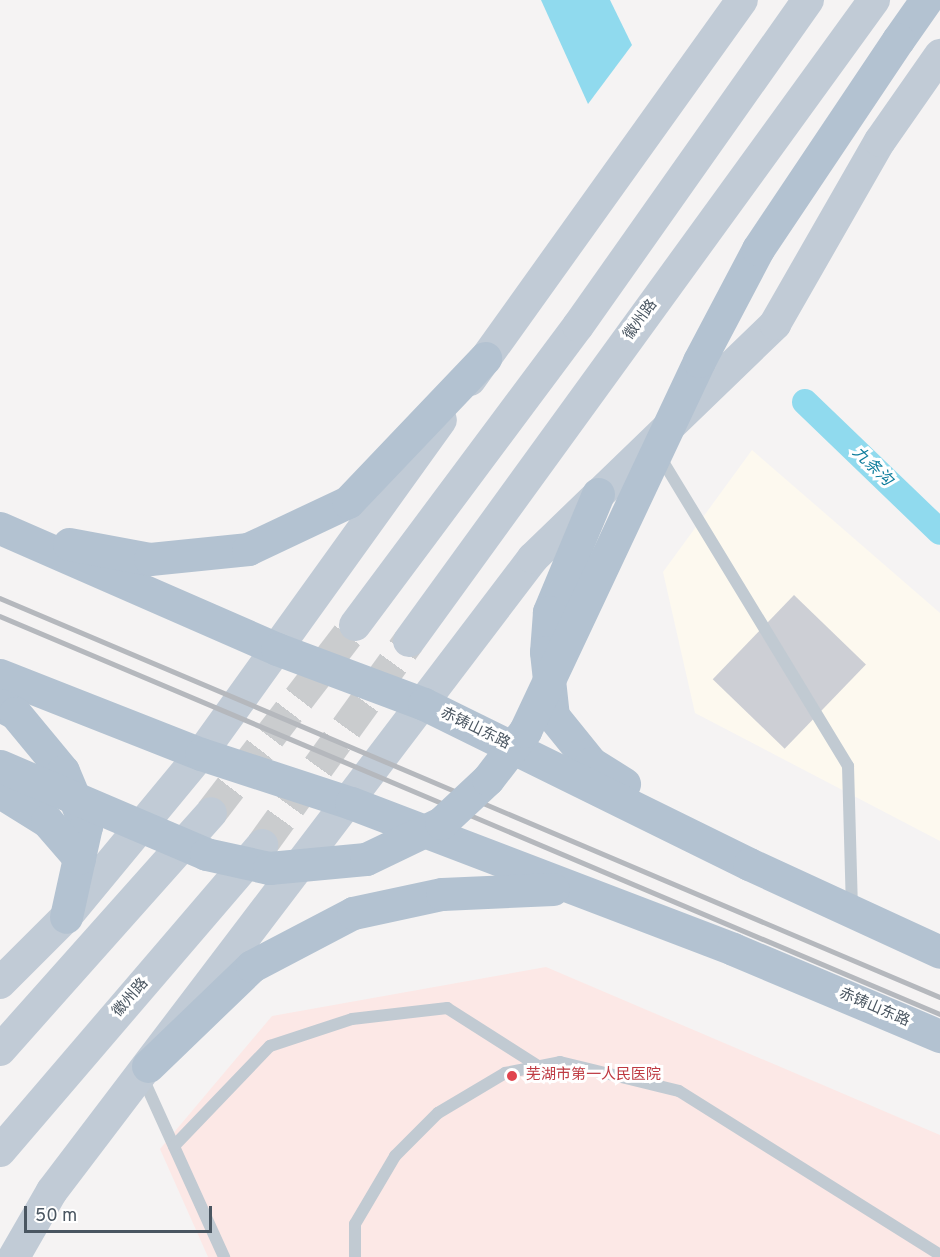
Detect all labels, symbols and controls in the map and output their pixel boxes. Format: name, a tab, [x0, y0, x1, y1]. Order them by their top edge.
street label: 徽州路	[620, 297, 662, 343]
water label: 九条沟	[848, 443, 896, 491]
street label: 赤铸山东路	[437, 704, 513, 754]
street label: 徽州路	[109, 975, 153, 1021]
street label: 赤铸山东路	[836, 985, 912, 1031]
marker: 芜湖市第一人民医院	[503, 1067, 521, 1085]
place label: 芜湖市第一人民医院	[526, 1067, 661, 1085]
scale bar	[27, 1194, 214, 1232]
text: 50 m	[35, 1205, 77, 1228]

